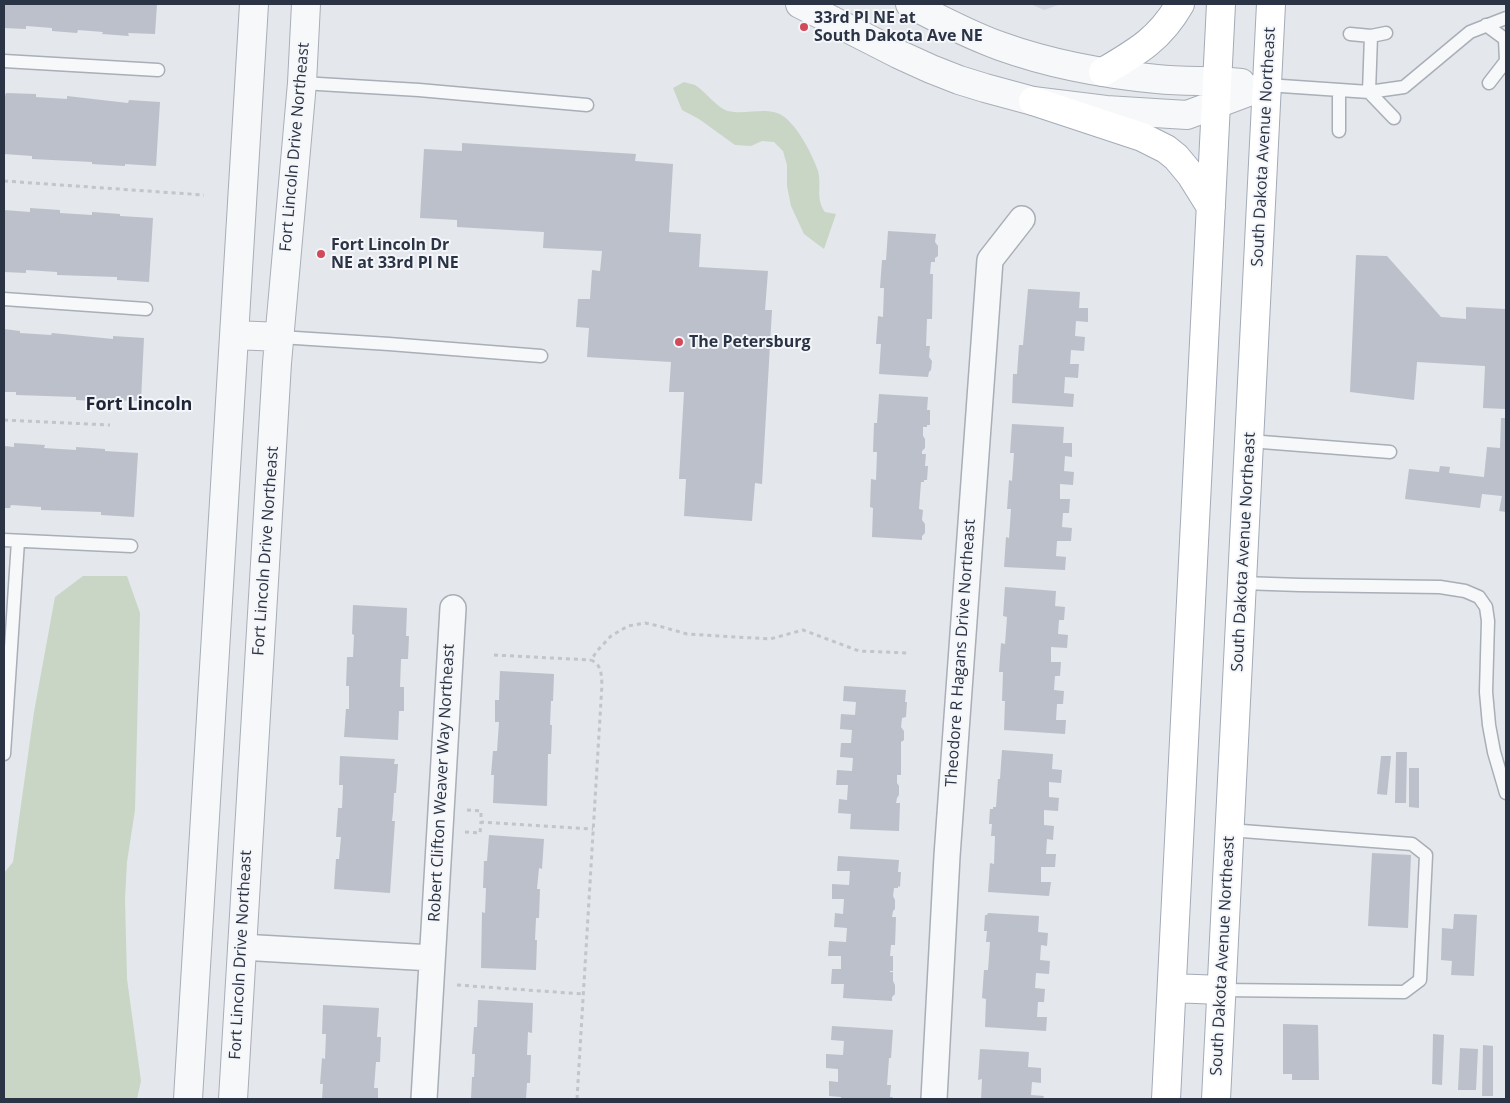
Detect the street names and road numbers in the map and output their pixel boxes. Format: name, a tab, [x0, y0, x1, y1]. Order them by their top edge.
street label: South Dakota Avenue Northeast	[1248, 27, 1280, 267]
street label: Fort Lincoln Drive Northeast	[276, 42, 314, 252]
street label: South Dakota Avenue Northeast	[1228, 432, 1260, 672]
street label: Fort Lincoln Drive Northeast	[249, 446, 283, 656]
street label: Theodore R Hagans Drive Northeast	[942, 518, 980, 788]
street label: Robert Clifton Weaver Way Northeast	[425, 643, 459, 923]
street label: South Dakota Avenue Northeast	[1207, 836, 1239, 1076]
street label: Fort Lincoln Drive Northeast	[226, 850, 256, 1060]

